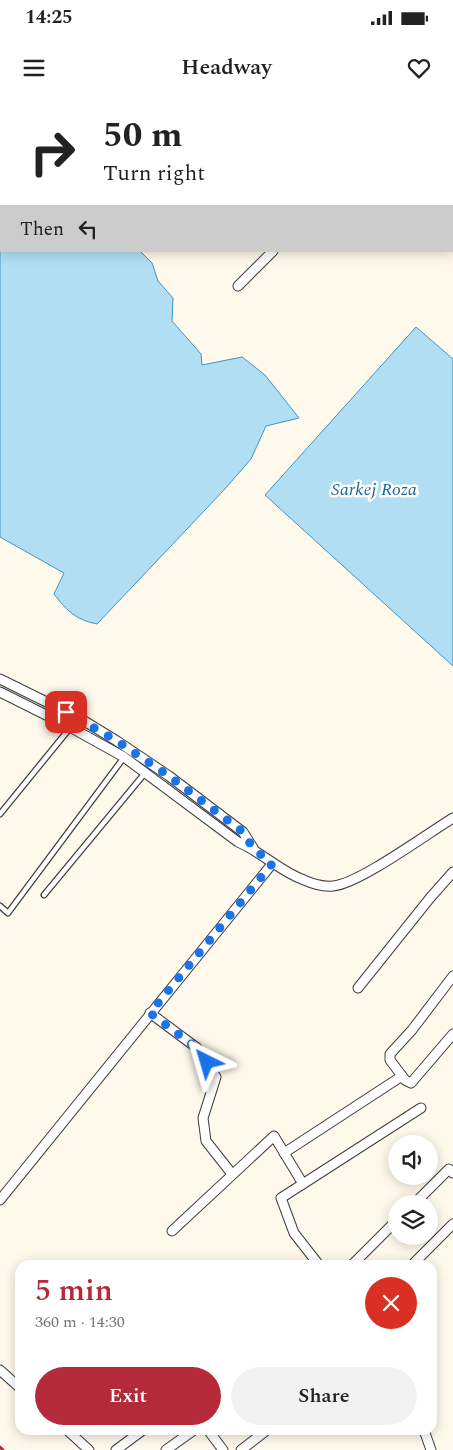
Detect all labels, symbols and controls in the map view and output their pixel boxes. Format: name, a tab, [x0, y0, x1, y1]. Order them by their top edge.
text: 14:25	[25, 3, 73, 32]
text: Headway	[181, 51, 272, 84]
icon: menu	[20, 54, 48, 82]
icon: heart	[405, 54, 433, 82]
text: 50 m	[103, 109, 183, 162]
icon: right	[20, 120, 85, 185]
text: Turn right	[103, 157, 205, 190]
text: Then	[20, 215, 64, 244]
icon: left	[74, 215, 102, 243]
water label: Sarkej Roza	[331, 476, 417, 503]
pin	[45, 691, 87, 733]
icon: arrive	[52, 698, 80, 726]
position arrow	[180, 1035, 232, 1087]
map controls	[388, 1135, 438, 1245]
button: sound	[388, 1135, 438, 1185]
button: layers	[388, 1195, 438, 1245]
text: 5 min	[35, 1268, 113, 1314]
button: close	[365, 1277, 417, 1329]
text: 360 m · 14:30	[35, 1310, 125, 1334]
button: Exit	[35, 1367, 221, 1425]
button: Share	[231, 1367, 417, 1425]

